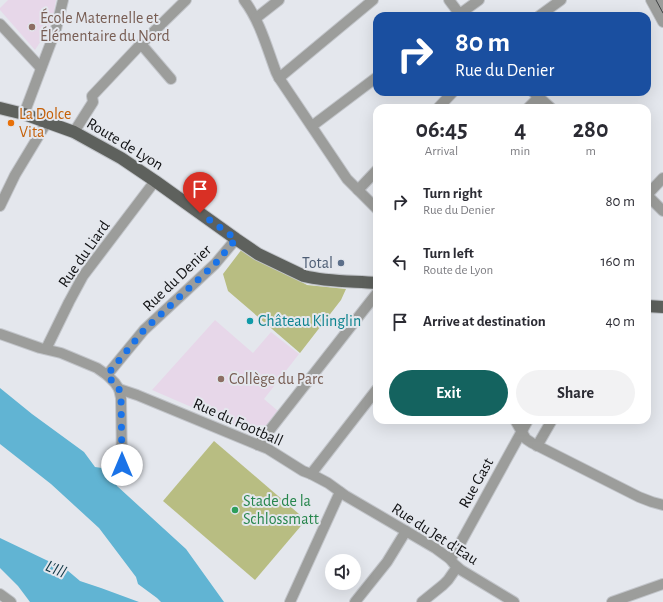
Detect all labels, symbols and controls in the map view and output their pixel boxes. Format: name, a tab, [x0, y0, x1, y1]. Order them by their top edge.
place label: École Maternelle et Élémentaire du Nord	[40, 8, 170, 44]
marker: École Maternelle et Élémentaire du Nord	[27, 22, 37, 32]
icon: right	[389, 28, 441, 80]
text: 80 m	[455, 29, 510, 57]
text: Rue du Denier	[455, 62, 554, 80]
place label: La Dolce Vita	[19, 106, 71, 140]
street label: Route de Lyon	[83, 115, 166, 174]
marker: La Dolce Vita	[6, 118, 16, 128]
text: 06:45	[416, 118, 468, 142]
text: 4	[514, 118, 526, 142]
text: 280	[573, 118, 608, 142]
text: Arrival	[425, 145, 458, 158]
text: min	[510, 145, 530, 158]
text: m	[585, 145, 596, 158]
pin	[183, 172, 217, 213]
icon: arrive	[189, 178, 211, 200]
text: Turn right	[423, 186, 482, 201]
icon: right	[389, 191, 411, 213]
text: 80 m	[605, 194, 635, 209]
text: Rue du Denier	[423, 204, 495, 217]
street label: Rue du Liard	[55, 218, 113, 290]
street label: Rue du Denier	[140, 241, 215, 314]
text: Turn left	[423, 246, 474, 261]
icon: left	[389, 251, 411, 273]
text: 160 m	[600, 254, 635, 269]
place label: Total	[302, 255, 333, 271]
marker: Total	[336, 258, 346, 268]
text: Route de Lyon	[423, 264, 493, 277]
icon: arrive	[389, 311, 411, 333]
place label: Château Klinglin	[258, 313, 361, 329]
text: Arrive at destination	[423, 314, 546, 329]
text: 40 m	[605, 314, 635, 329]
marker: Château Klinglin	[245, 316, 255, 326]
button: Exit	[389, 370, 508, 416]
button: Share	[516, 370, 635, 416]
place label: Collège du Parc	[229, 371, 323, 387]
marker: Collège du Parc	[216, 374, 226, 384]
street label: Rue du Football	[191, 395, 285, 449]
position arrow	[101, 444, 143, 486]
street label: Rue Gast	[456, 455, 496, 511]
place label: Stade de la Schlossmatt	[243, 493, 319, 527]
street label: Rue du Jet d'Eau	[389, 500, 481, 568]
marker: Stade de la Schlossmatt	[230, 505, 240, 515]
map controls	[325, 554, 361, 590]
button: sound	[325, 554, 361, 590]
water label: L'Ill	[43, 557, 69, 581]

